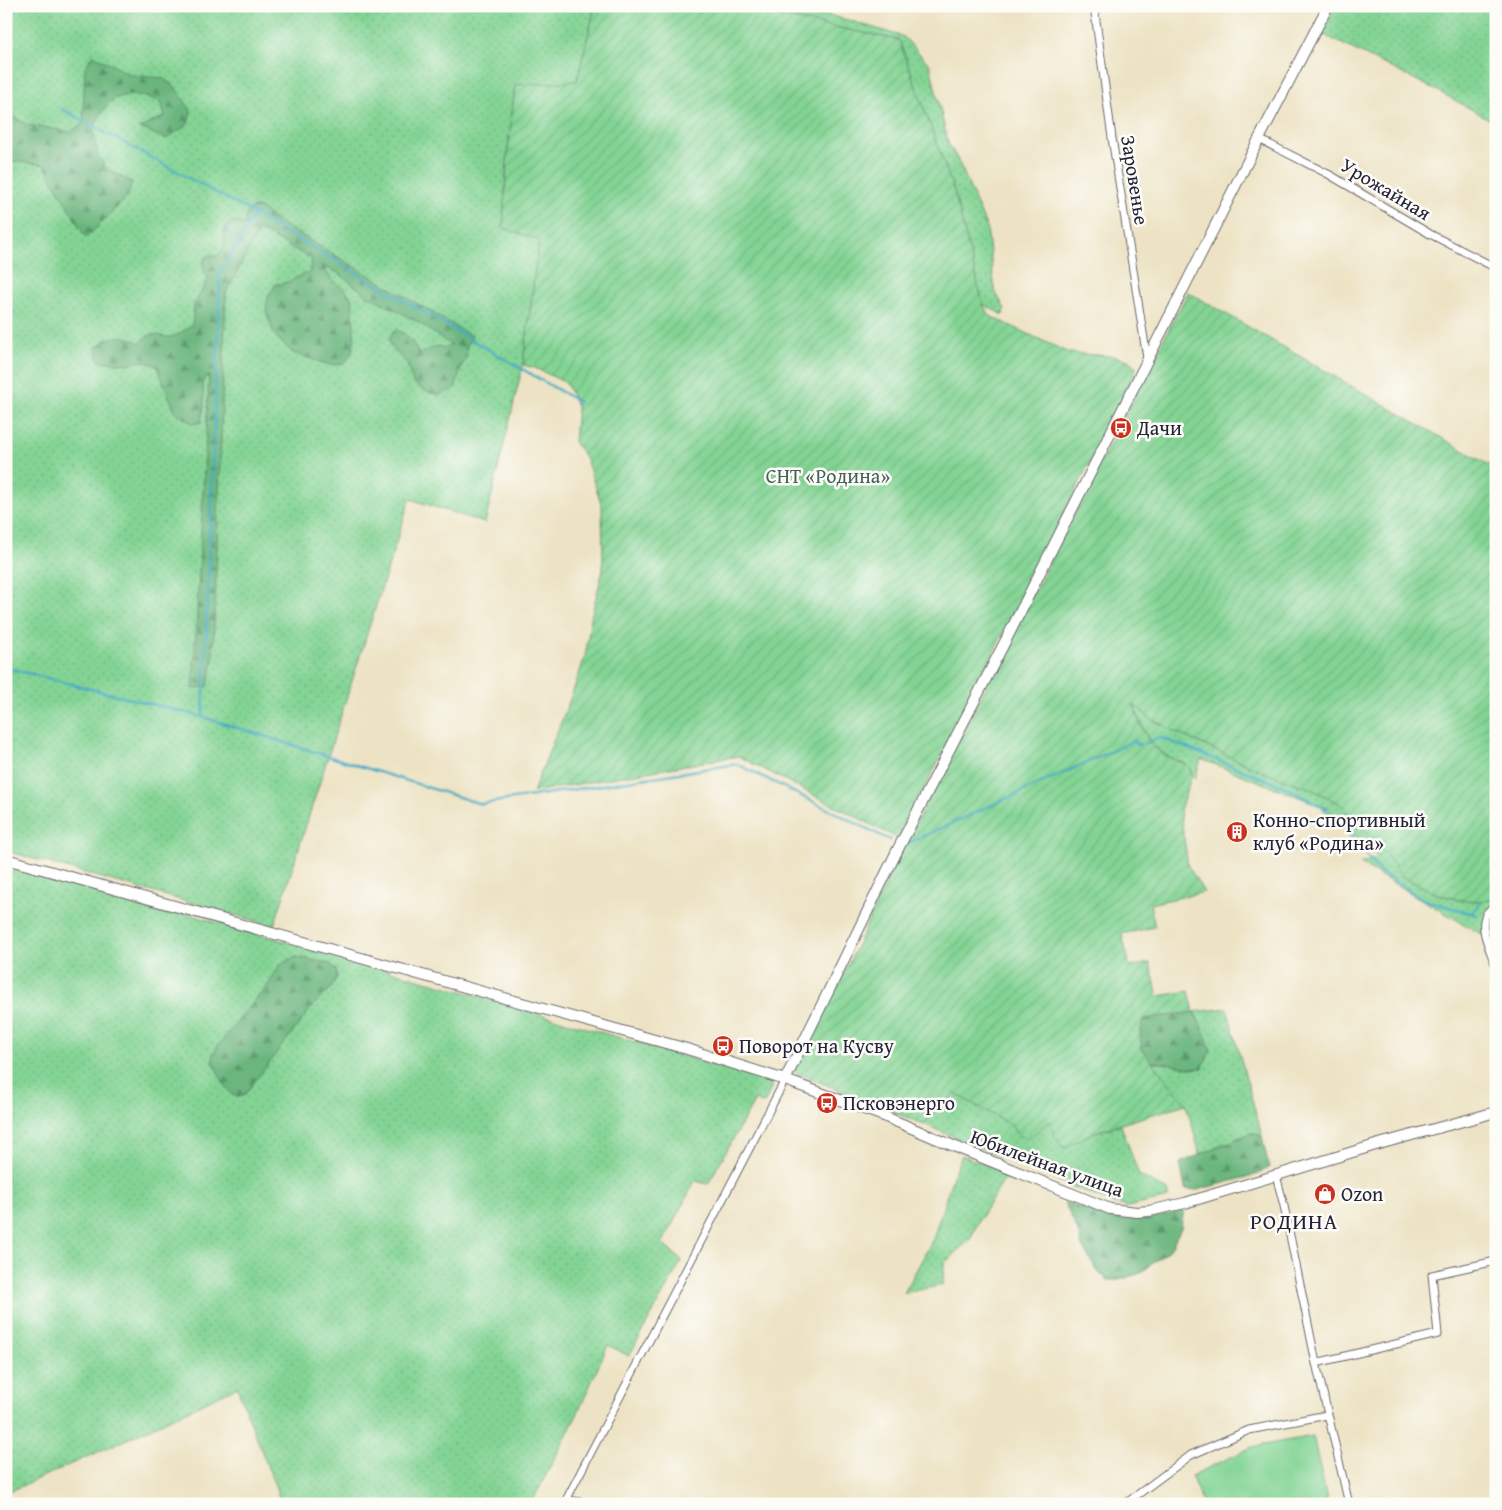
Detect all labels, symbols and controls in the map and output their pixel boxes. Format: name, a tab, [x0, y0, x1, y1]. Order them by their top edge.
street label: Заровенье	[1114, 133, 1157, 227]
street label: Урожайная	[1336, 150, 1437, 227]
place label: Дачи	[1136, 413, 1182, 442]
bus stop icon: Дачи	[1109, 416, 1133, 440]
park label: СНТ «Родина»	[766, 461, 890, 490]
place label: Конно-спортивный клуб «Родина»	[1253, 805, 1426, 857]
building icon: Конно-спортивный клуб «Родина»	[1225, 820, 1249, 844]
place label: Поворот на Кусву	[739, 1031, 894, 1060]
bus stop icon: Поворот на Кусву	[711, 1034, 735, 1058]
place label: Псковэнерго	[843, 1088, 955, 1117]
bus stop icon: Псковэнерго	[815, 1091, 839, 1115]
street label: Юбилейная улица	[966, 1121, 1128, 1204]
place label: Ozon	[1341, 1179, 1383, 1208]
shop icon: Ozon	[1313, 1182, 1337, 1206]
district label: РОДИНА	[1250, 1205, 1338, 1237]

